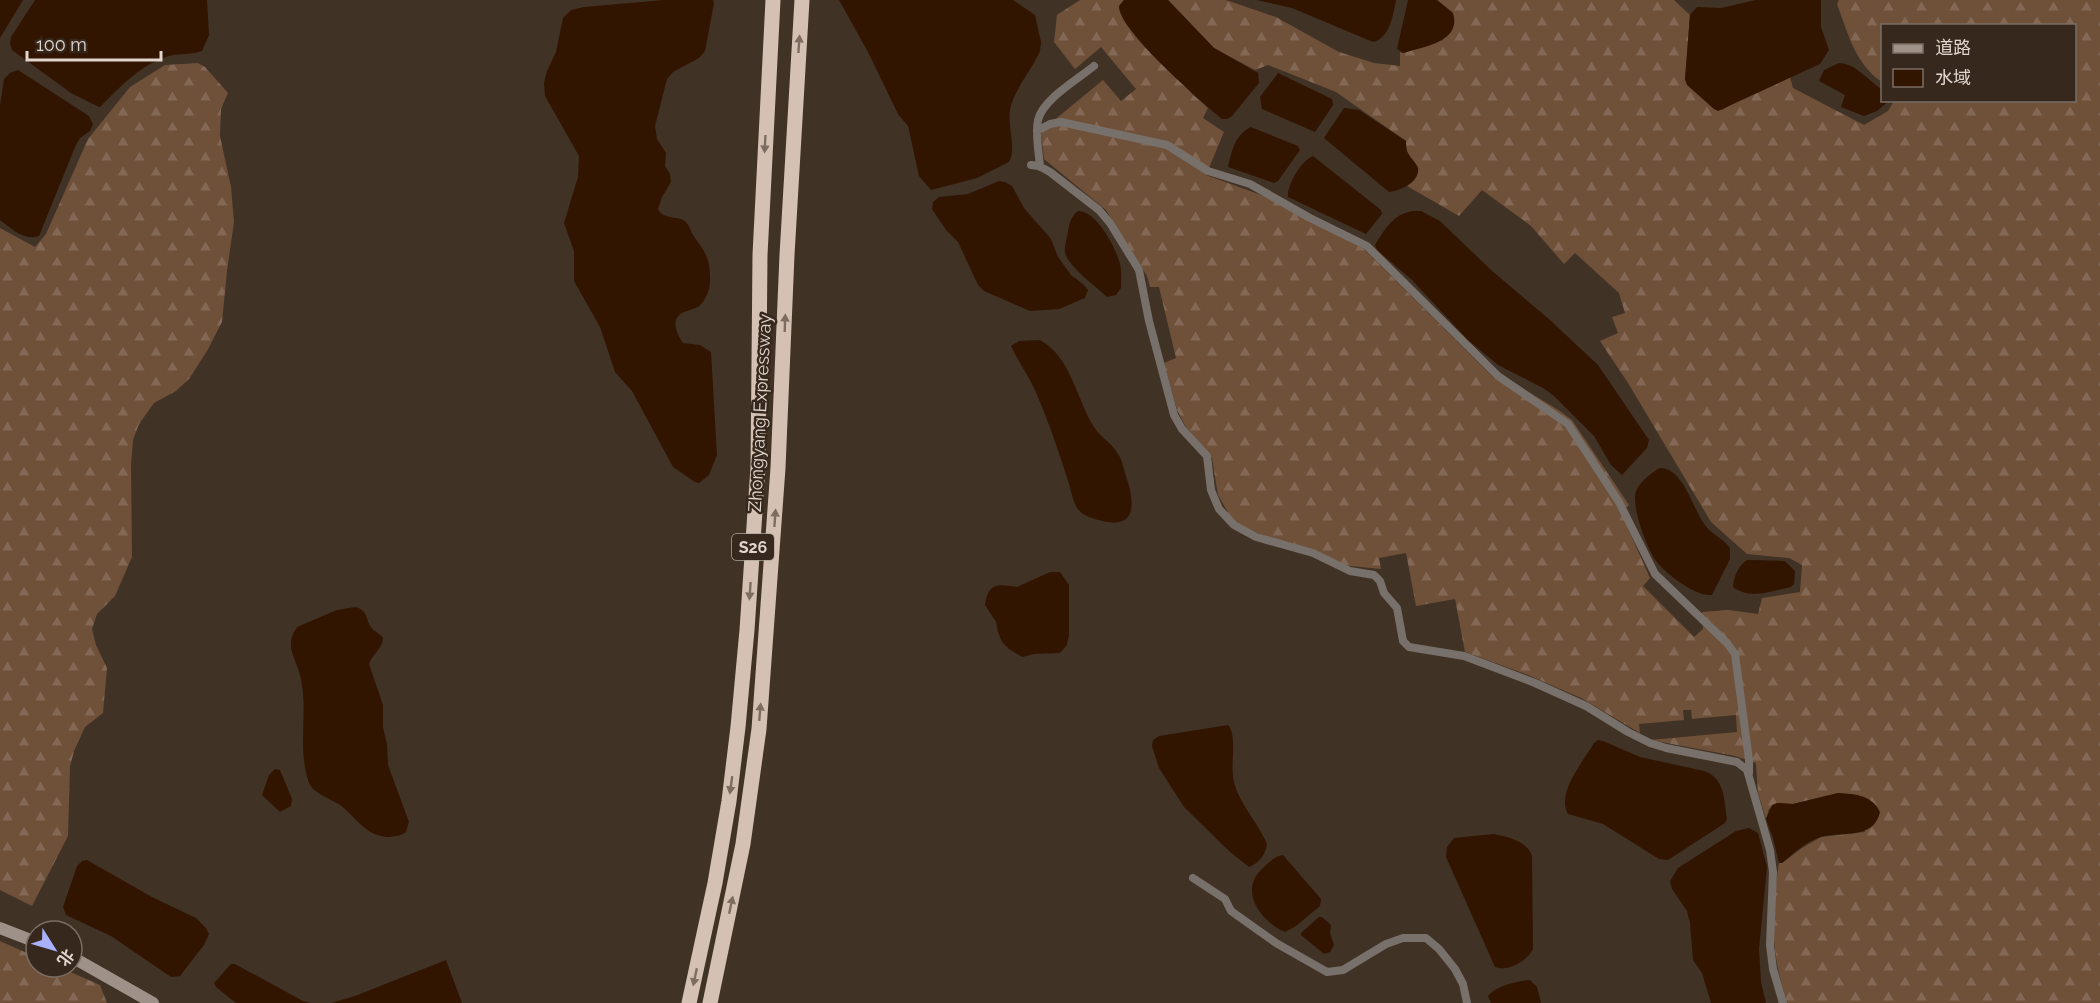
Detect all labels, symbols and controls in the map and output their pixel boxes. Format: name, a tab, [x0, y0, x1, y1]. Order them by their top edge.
scale bar	[27, 24, 160, 62]
legend	[1881, 24, 2076, 102]
text: 100 m	[36, 34, 87, 55]
one-way arrow	[795, 34, 804, 53]
text: 道路	[1935, 37, 1971, 58]
text: 水域	[1935, 67, 1971, 88]
one-way arrow	[761, 135, 770, 154]
street label: Zhongyang Expressway	[744, 313, 775, 513]
one-way arrow	[780, 313, 789, 332]
one-way arrow	[770, 508, 780, 527]
road number: S26	[732, 534, 774, 560]
one-way arrow	[745, 581, 754, 600]
one-way arrow	[755, 702, 765, 721]
one-way arrow	[727, 776, 736, 795]
one-way arrow	[727, 895, 736, 914]
north arrow	[24, 919, 84, 979]
text: 北	[53, 946, 78, 970]
one-way arrow	[690, 967, 700, 986]

